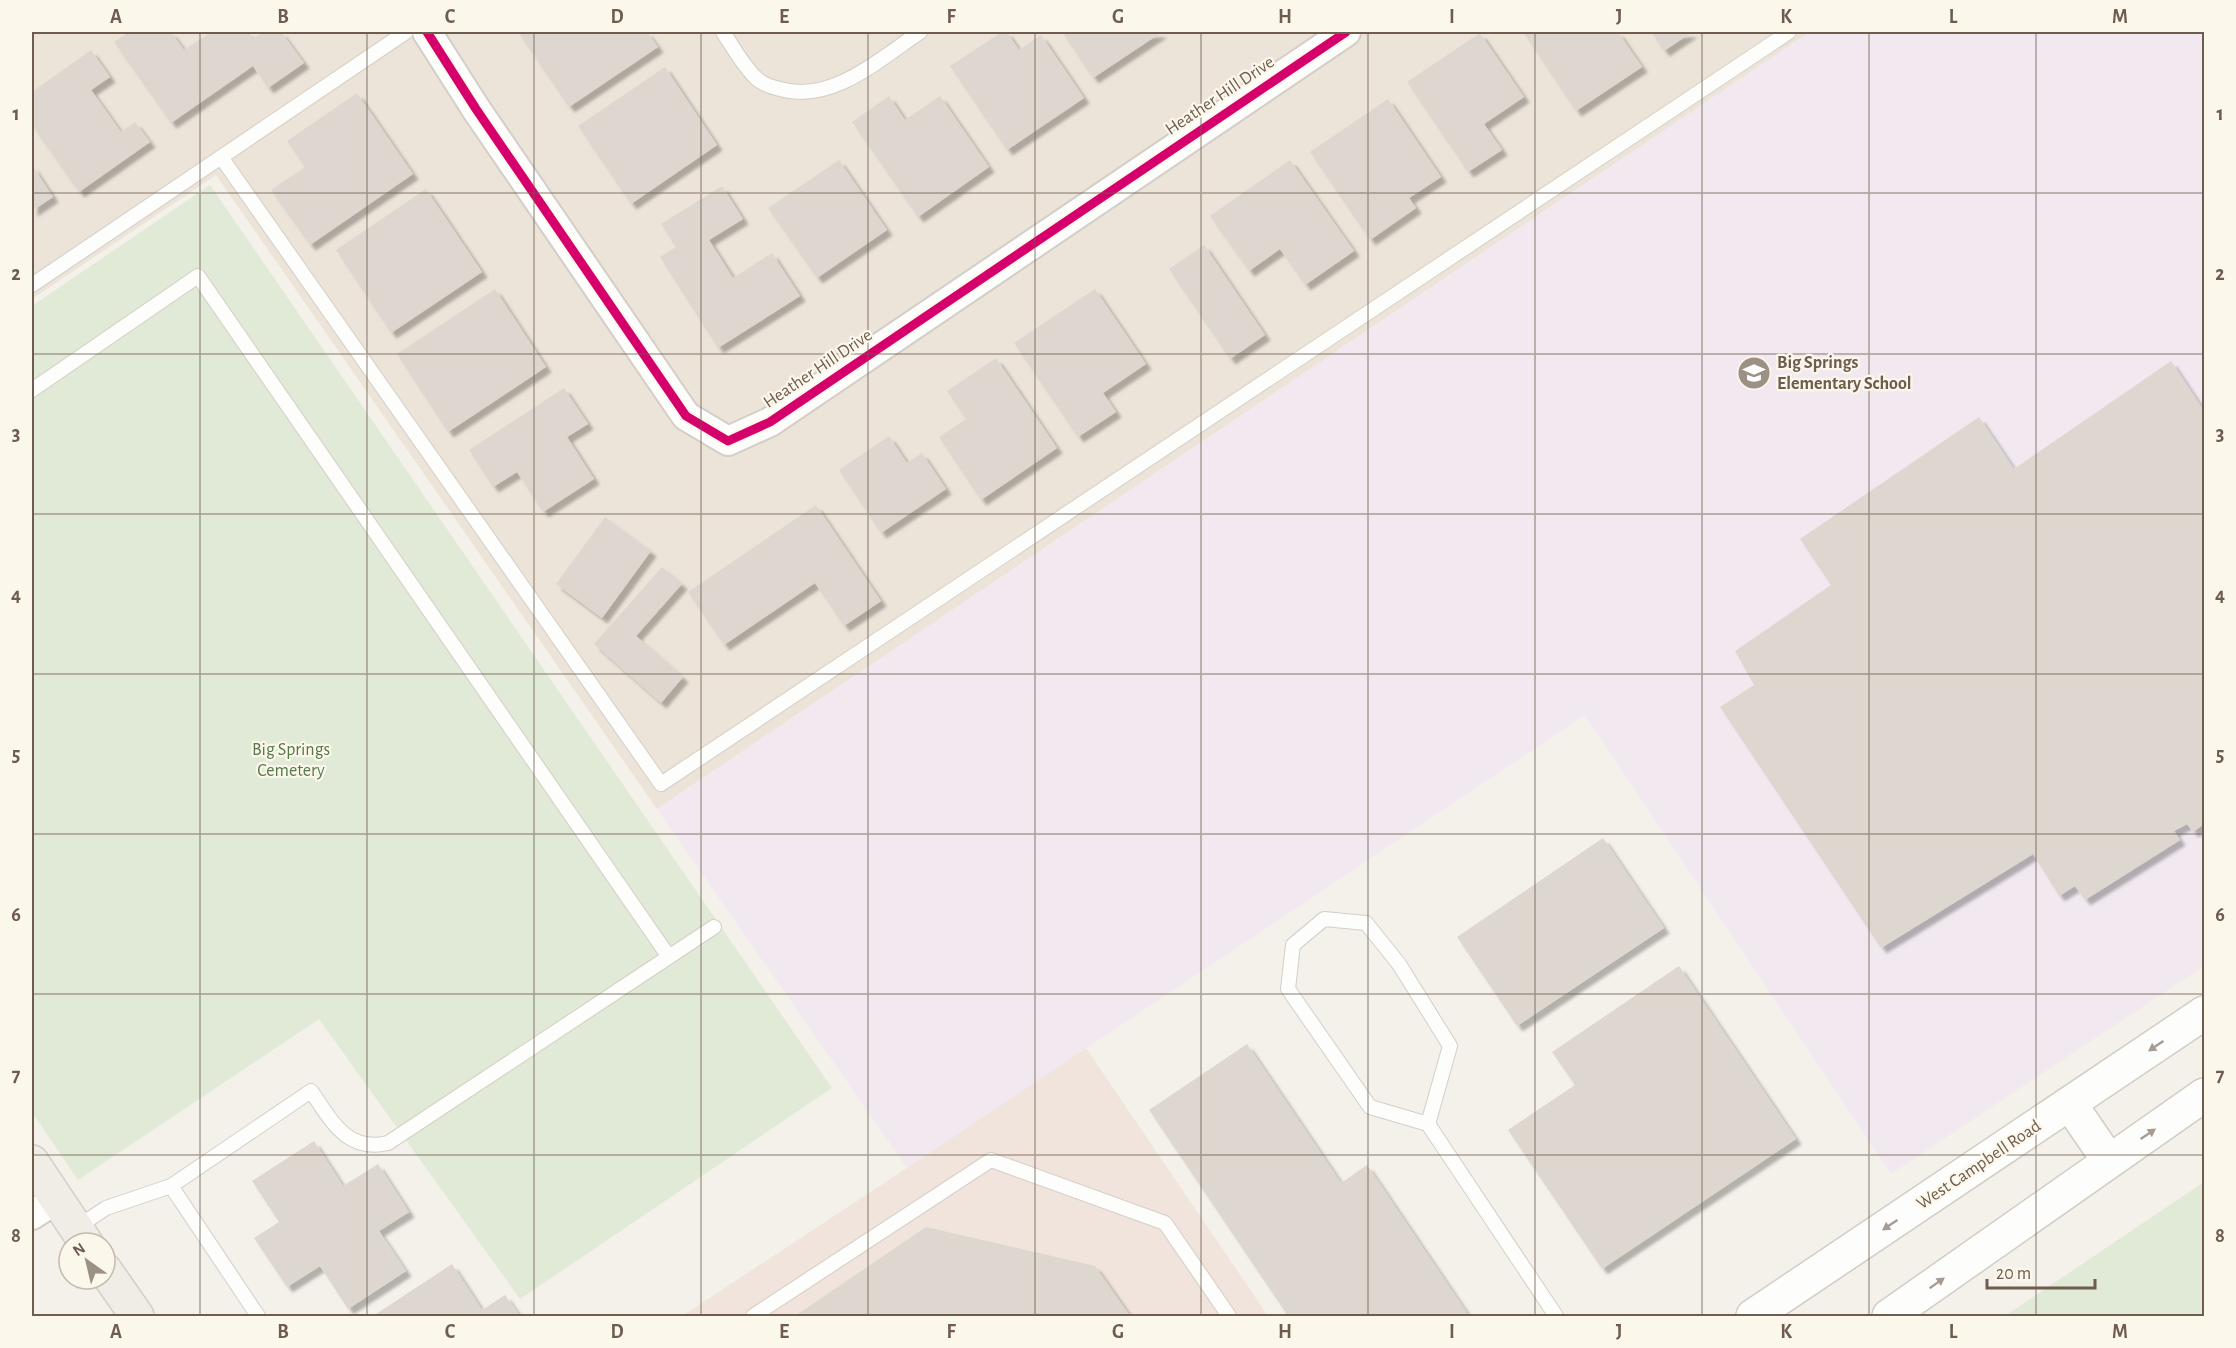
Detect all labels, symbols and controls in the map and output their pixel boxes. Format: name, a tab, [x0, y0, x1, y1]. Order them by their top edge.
text: A	[110, 7, 122, 27]
text: B	[277, 7, 289, 27]
text: C	[445, 7, 456, 27]
text: D	[610, 7, 624, 27]
text: E	[779, 7, 789, 27]
text: F	[946, 7, 956, 27]
text: G	[1112, 7, 1124, 27]
text: H	[1278, 7, 1292, 27]
text: I	[1449, 7, 1455, 27]
text: J	[1616, 7, 1622, 27]
text: K	[1780, 7, 1792, 27]
text: L	[1949, 7, 1958, 27]
text: M	[2112, 7, 2128, 27]
street label: Heather Hill Drive	[1162, 53, 1278, 139]
text: 1	[12, 104, 20, 124]
text: 1	[2216, 104, 2224, 124]
text: 2	[11, 264, 21, 284]
text: 2	[2215, 264, 2225, 284]
street label: Heather Hill Drive	[760, 326, 876, 412]
place label: Big Springs Elementary School	[1777, 354, 1912, 393]
school or university icon: Big Springs Elementary School	[1736, 355, 1772, 391]
text: 3	[12, 424, 20, 444]
text: 3	[2216, 424, 2224, 444]
text: 4	[11, 585, 21, 605]
text: 4	[2215, 585, 2225, 605]
park label: Big Springs Cemetery	[252, 741, 330, 780]
text: 5	[12, 745, 20, 765]
text: 5	[2216, 745, 2224, 765]
text: 6	[11, 905, 21, 925]
text: 6	[2215, 905, 2225, 925]
one-way arrow	[2148, 1040, 2164, 1051]
text: 7	[12, 1065, 21, 1085]
text: 7	[2216, 1065, 2225, 1085]
street label: West Campbell Road	[1914, 1117, 2044, 1213]
one-way arrow	[2139, 1128, 2155, 1140]
one-way arrow	[1882, 1219, 1898, 1231]
text: 8	[11, 1226, 21, 1246]
text: 8	[2215, 1226, 2225, 1246]
north arrow	[57, 1231, 117, 1291]
text: N	[70, 1240, 88, 1259]
scale bar	[1987, 1252, 2095, 1290]
text: 20 m	[1996, 1265, 2031, 1283]
one-way arrow	[1928, 1277, 1944, 1289]
text: A	[110, 1322, 122, 1342]
text: B	[277, 1322, 289, 1342]
text: C	[445, 1322, 456, 1342]
text: D	[610, 1322, 624, 1342]
text: E	[779, 1322, 789, 1342]
text: F	[946, 1322, 956, 1342]
text: G	[1112, 1322, 1124, 1342]
text: H	[1278, 1322, 1292, 1342]
text: I	[1449, 1322, 1455, 1342]
text: J	[1616, 1322, 1622, 1342]
text: K	[1780, 1322, 1792, 1342]
text: L	[1949, 1322, 1958, 1342]
text: M	[2112, 1322, 2128, 1342]

